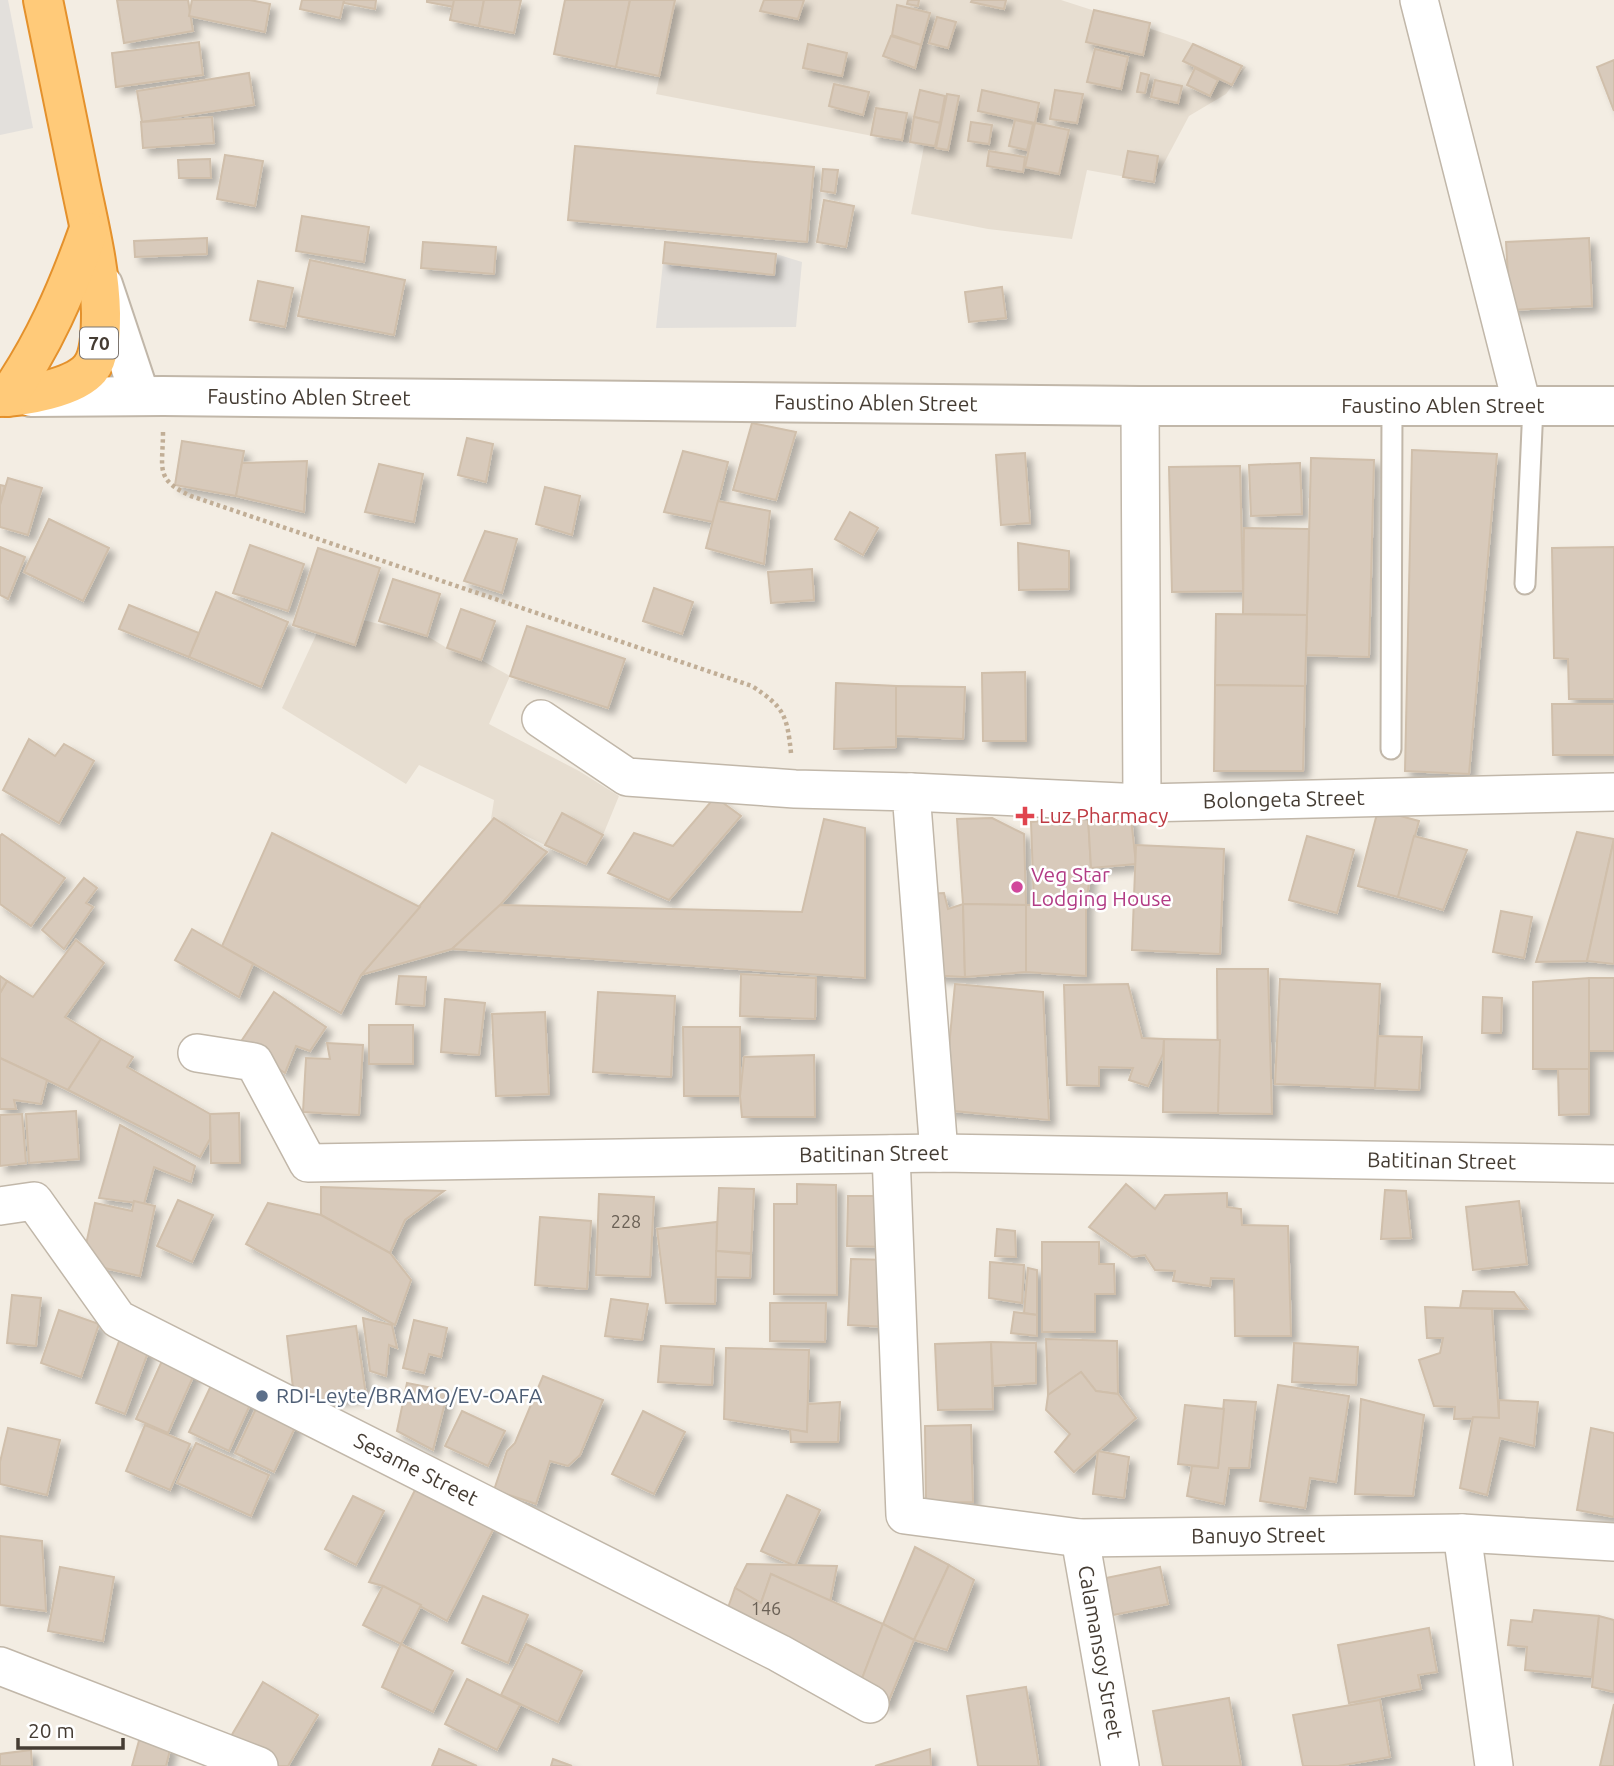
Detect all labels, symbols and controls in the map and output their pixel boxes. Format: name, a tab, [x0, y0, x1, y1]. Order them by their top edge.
road number: 70	[80, 328, 118, 358]
street label: Faustino Ablen Street	[207, 383, 411, 410]
street label: Faustino Ablen Street	[774, 389, 978, 415]
street label: Faustino Ablen Street	[1341, 393, 1545, 417]
street label: Bolongeta Street	[1203, 785, 1365, 813]
place label: Luz Pharmacy	[1039, 803, 1169, 827]
marker: Luz Pharmacy	[1017, 808, 1033, 824]
place label: Veg Star Lodging House	[1031, 862, 1172, 910]
marker: Veg Star Lodging House	[1009, 879, 1025, 895]
street label: Batitinan Street	[799, 1140, 948, 1166]
street label: Batitinan Street	[1367, 1147, 1516, 1173]
house number: 228	[611, 1211, 641, 1231]
place label: RDI-Leyte/BRAMO/EV-OAFA	[276, 1383, 543, 1407]
marker: RDI-Leyte/BRAMO/EV-OAFA	[254, 1388, 270, 1404]
street label: Sesame Street	[350, 1427, 482, 1510]
street label: Banuyo Street	[1191, 1522, 1325, 1548]
street label: Calamansoy Street	[1074, 1563, 1128, 1741]
house number: 146	[751, 1598, 781, 1618]
scale bar	[18, 1706, 122, 1750]
text: 20 m	[28, 1718, 75, 1742]

